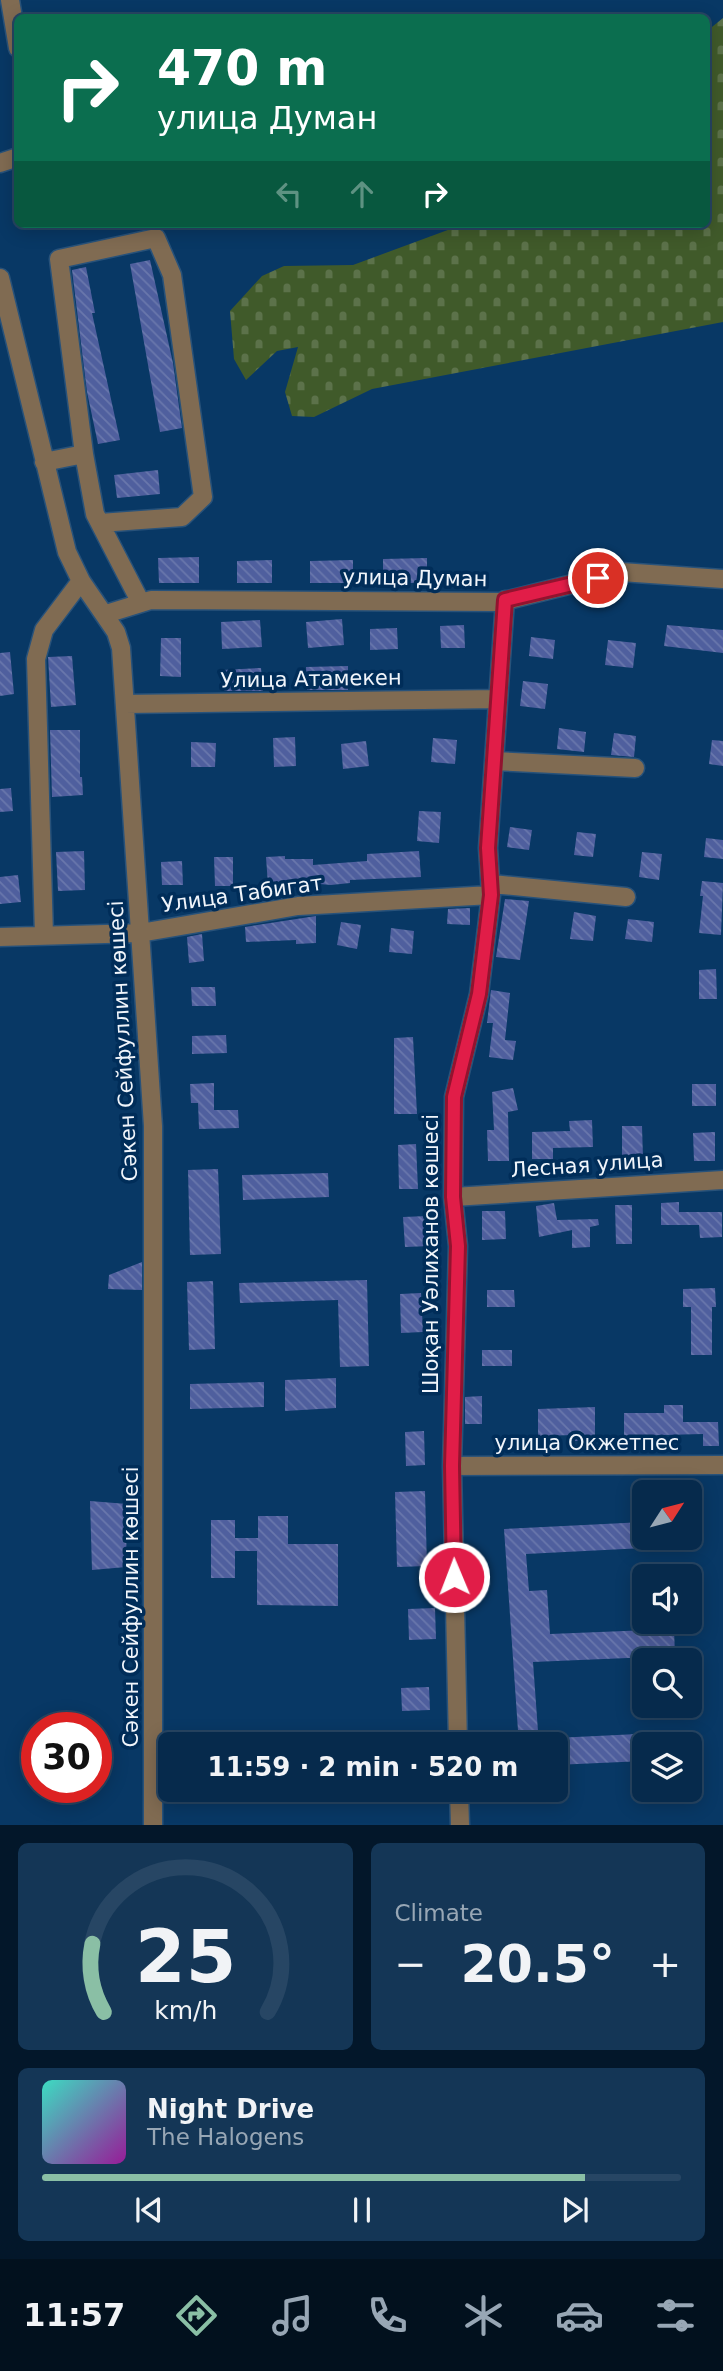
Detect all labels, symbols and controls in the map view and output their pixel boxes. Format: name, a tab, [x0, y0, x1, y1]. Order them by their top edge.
text: 470 m	[157, 40, 327, 97]
icon: right	[42, 42, 133, 133]
text: улица Думан	[157, 99, 377, 137]
icon: left	[270, 175, 308, 213]
icon: ahead	[343, 175, 381, 213]
icon: right	[416, 175, 454, 213]
pin	[568, 548, 628, 608]
icon: arrive	[579, 559, 617, 597]
street label: улица Думан	[342, 565, 488, 591]
street label: Улица Атамекен	[220, 665, 402, 693]
street label: Улица Табигат	[160, 871, 324, 917]
street label: Сәкен Сейфуллин көшесі	[104, 900, 142, 1182]
street label: Шоқан Уәлиханов көшесі	[419, 1114, 443, 1394]
street label: Лесная улица	[510, 1148, 664, 1182]
street label: улица Окжетпес	[495, 1431, 679, 1455]
street label: Сәкен Сейфуллин көшесі	[119, 1466, 143, 1748]
north arrow	[632, 1480, 702, 1550]
map controls	[632, 1480, 702, 1802]
position arrow	[417, 1540, 491, 1614]
button: sound	[632, 1564, 702, 1634]
button: search	[632, 1648, 702, 1718]
speed limit sign: 30	[21, 1712, 112, 1803]
button: layers	[632, 1732, 702, 1802]
text: 11:59 · 2 min · 520 m	[208, 1752, 518, 1782]
text: Climate	[395, 1900, 483, 1926]
text: 25	[135, 1915, 236, 2000]
text: 20.5°	[461, 1934, 615, 1994]
text: −	[395, 1942, 426, 1986]
text: +	[649, 1942, 681, 1986]
text: km/h	[154, 1996, 217, 2025]
text: Night Drive	[147, 2094, 314, 2124]
text: The Halogens	[147, 2124, 304, 2150]
icon: previous	[130, 2191, 168, 2229]
icon: pause	[343, 2191, 381, 2229]
icon: next	[556, 2191, 594, 2229]
icon: directions	[172, 2291, 221, 2340]
icon: music	[268, 2291, 317, 2340]
icon: phone	[363, 2291, 412, 2340]
icon: climate	[459, 2291, 508, 2340]
icon: car	[555, 2291, 604, 2340]
icon: filters	[651, 2291, 700, 2340]
text: 11:57	[23, 2296, 125, 2334]

